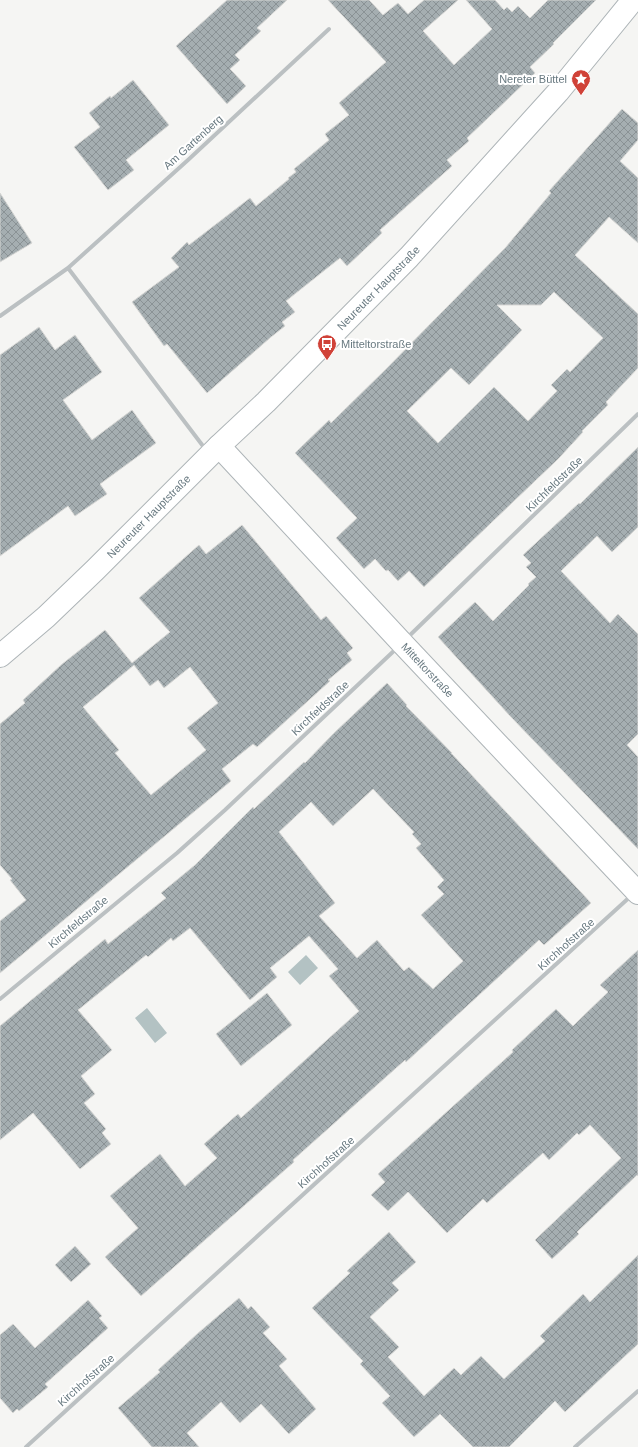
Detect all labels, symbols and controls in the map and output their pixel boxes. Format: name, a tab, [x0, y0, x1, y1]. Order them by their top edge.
place icon: Nereter Büttel	[570, 68, 592, 96]
place label: Nereter Büttel	[499, 73, 567, 85]
street label: Am Gartenberg	[161, 112, 225, 172]
street label: Neureuter Hauptstraße	[335, 244, 422, 332]
bus stop icon: Mitteltorstraße	[316, 333, 338, 361]
place label: Mitteltorstraße	[341, 338, 411, 350]
street label: Kirchfeldstraße	[523, 454, 585, 514]
street label: Neureuter Hauptstraße	[105, 472, 193, 560]
street label: Mitteltorstraße	[399, 640, 456, 700]
street label: Kirchfeldstraße	[289, 678, 351, 738]
street label: Kirchfeldstraße	[46, 894, 110, 950]
street label: Kirchhofstraße	[535, 916, 597, 972]
street label: Kirchhofstraße	[295, 1134, 357, 1190]
street label: Kirchhofstraße	[55, 1352, 117, 1408]

